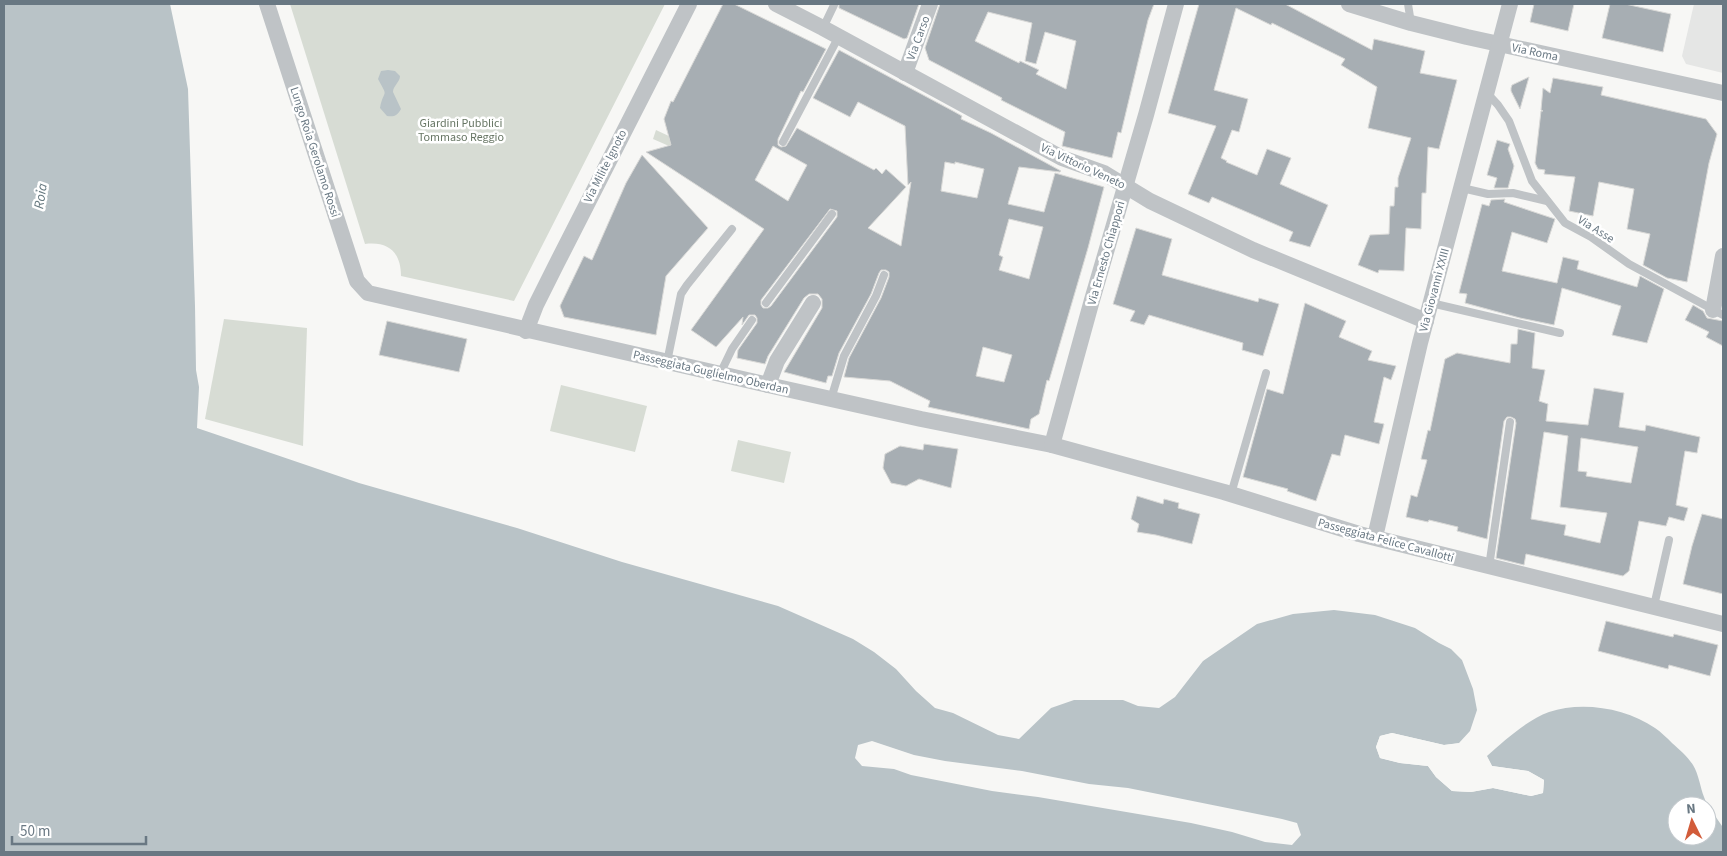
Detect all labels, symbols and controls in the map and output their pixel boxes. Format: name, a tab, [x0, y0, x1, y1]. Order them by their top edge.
street label: Via Carso	[903, 14, 934, 63]
street label: Via Roma	[1510, 39, 1560, 66]
street label: Lungo Roia Gerolamo Rossi	[285, 85, 344, 220]
park label: Giardini Pubblici Tommaso Reggio	[418, 115, 504, 146]
street label: Via Milite Ignoto	[580, 127, 631, 206]
street label: Via Vittorio Veneto	[1038, 139, 1128, 194]
water label: Roia	[29, 181, 53, 210]
street label: Via Ernesto Chiappori	[1083, 199, 1129, 307]
street label: Via Asse	[1574, 212, 1617, 247]
street label: Via Giovanni XXIII	[1415, 246, 1454, 334]
street label: Passeggiata Guglielmo Oberdan	[631, 346, 790, 399]
street label: Passeggiata Felice Cavallotti	[1316, 514, 1456, 567]
north arrow	[1667, 796, 1717, 846]
text: N	[1685, 799, 1696, 819]
scale bar	[12, 814, 146, 846]
text: 50 m	[20, 821, 50, 842]

